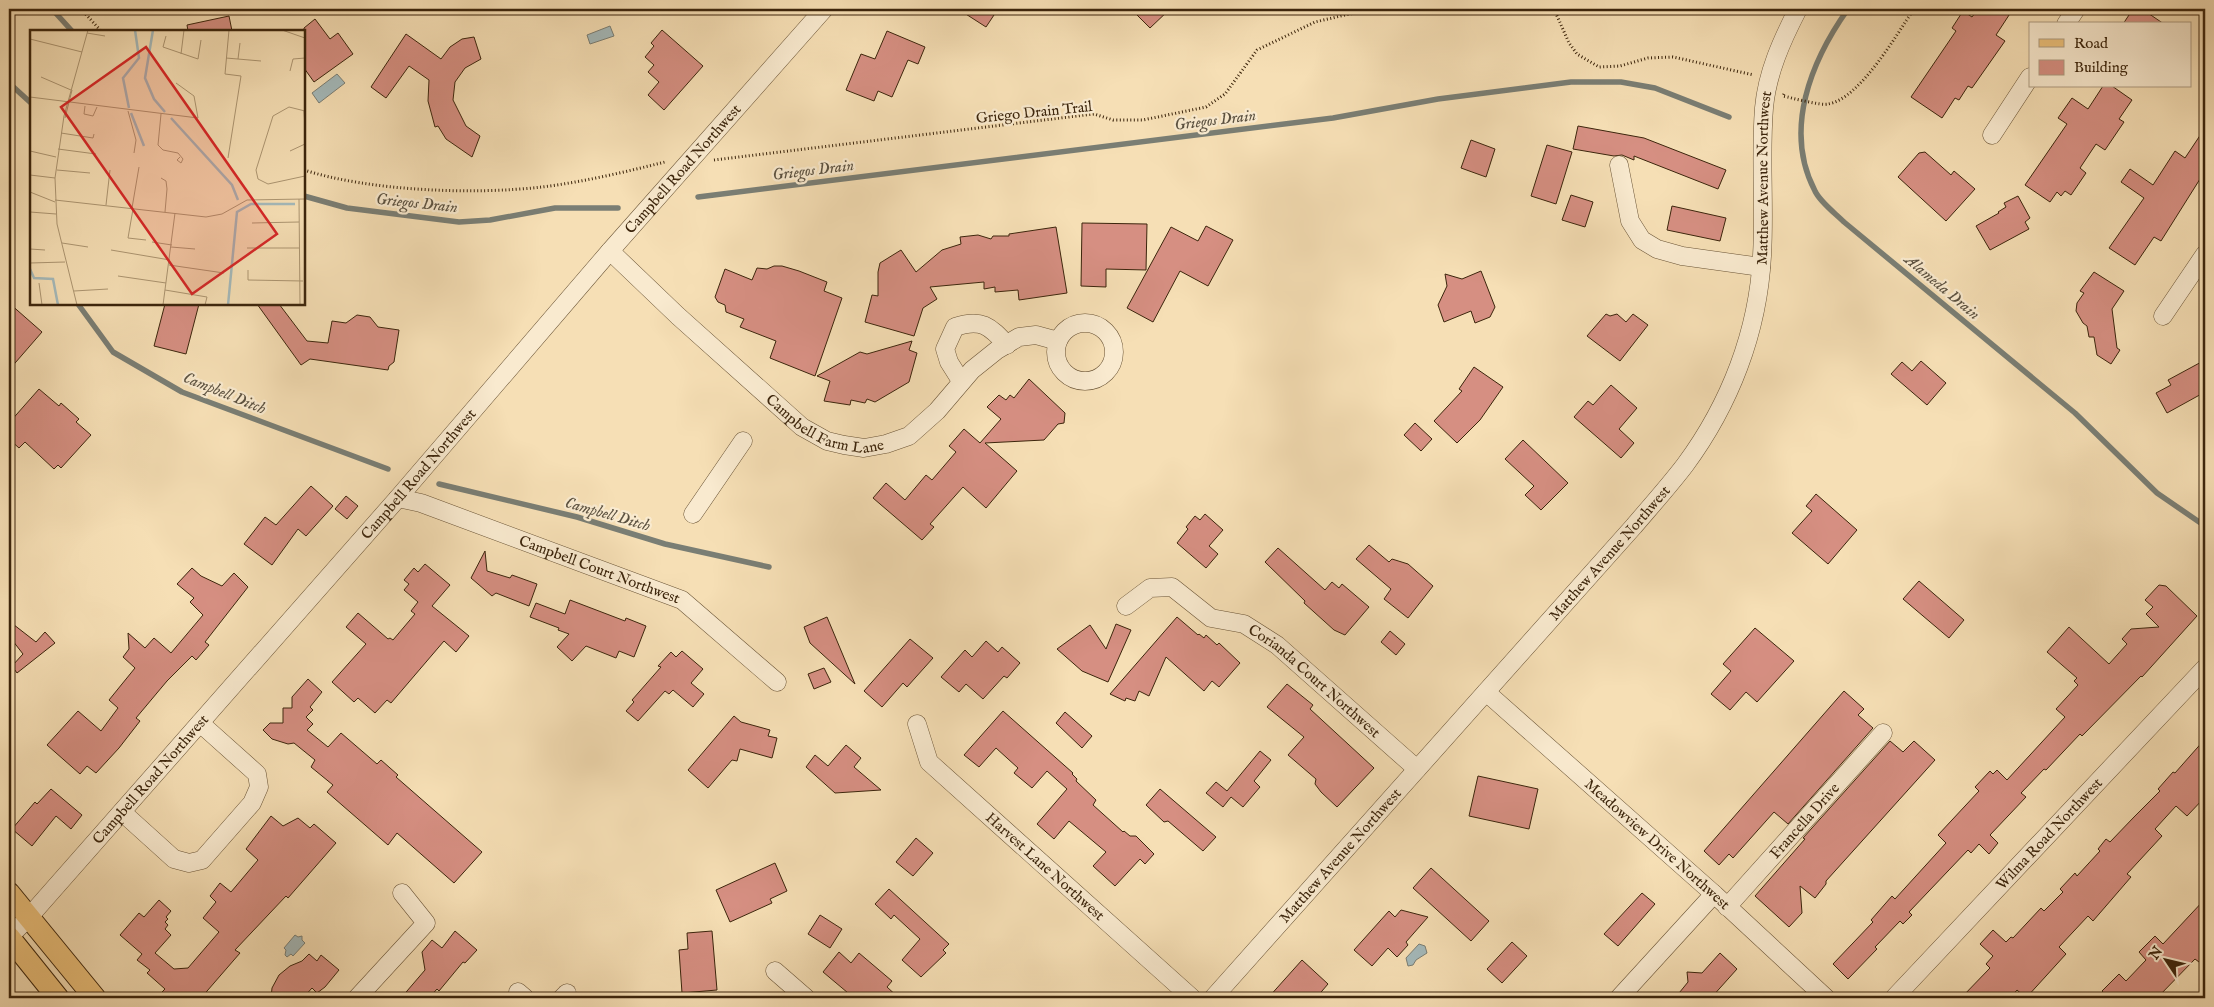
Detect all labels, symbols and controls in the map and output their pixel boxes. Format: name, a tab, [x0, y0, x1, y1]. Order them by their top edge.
legend	[2029, 22, 2192, 88]
inset map	[30, 30, 305, 305]
text: Road	[2074, 34, 2109, 53]
text: Building	[2074, 58, 2129, 77]
street label: Matthew Avenue Northwest	[1752, 89, 1776, 266]
street label: Griego Drain Trail	[975, 97, 1094, 128]
street label: Campbell Road Northwest	[621, 100, 746, 238]
water label: Griegos Drain	[1173, 106, 1257, 136]
water label: Griegos Drain	[771, 156, 855, 186]
water label: Griegos Drain	[375, 190, 459, 218]
water label: Alameda Drain	[1898, 249, 1983, 325]
water label: Campbell Ditch	[180, 368, 269, 420]
street label: Campbell Farm Lane	[762, 390, 886, 458]
street label: Campbell Road Northwest	[357, 405, 480, 544]
street label: Matthew Avenue Northwest	[1545, 482, 1675, 625]
water label: Campbell Ditch	[563, 493, 652, 537]
street label: Campbell Court Northwest	[516, 531, 682, 608]
street label: Corianda Court Northwest	[1245, 620, 1384, 742]
street label: Campbell Road Northwest	[89, 711, 213, 848]
street label: Wilma Road Northwest	[1992, 774, 2107, 894]
street label: Meadowview Drive Northwest	[1580, 775, 1734, 914]
street label: Francella Drive	[1766, 779, 1844, 863]
street label: Matthew Avenue Northwest	[1275, 784, 1406, 927]
street label: Harvest Lane Northwest	[981, 808, 1108, 925]
north arrow	[2142, 934, 2192, 984]
text: N	[2145, 943, 2167, 964]

